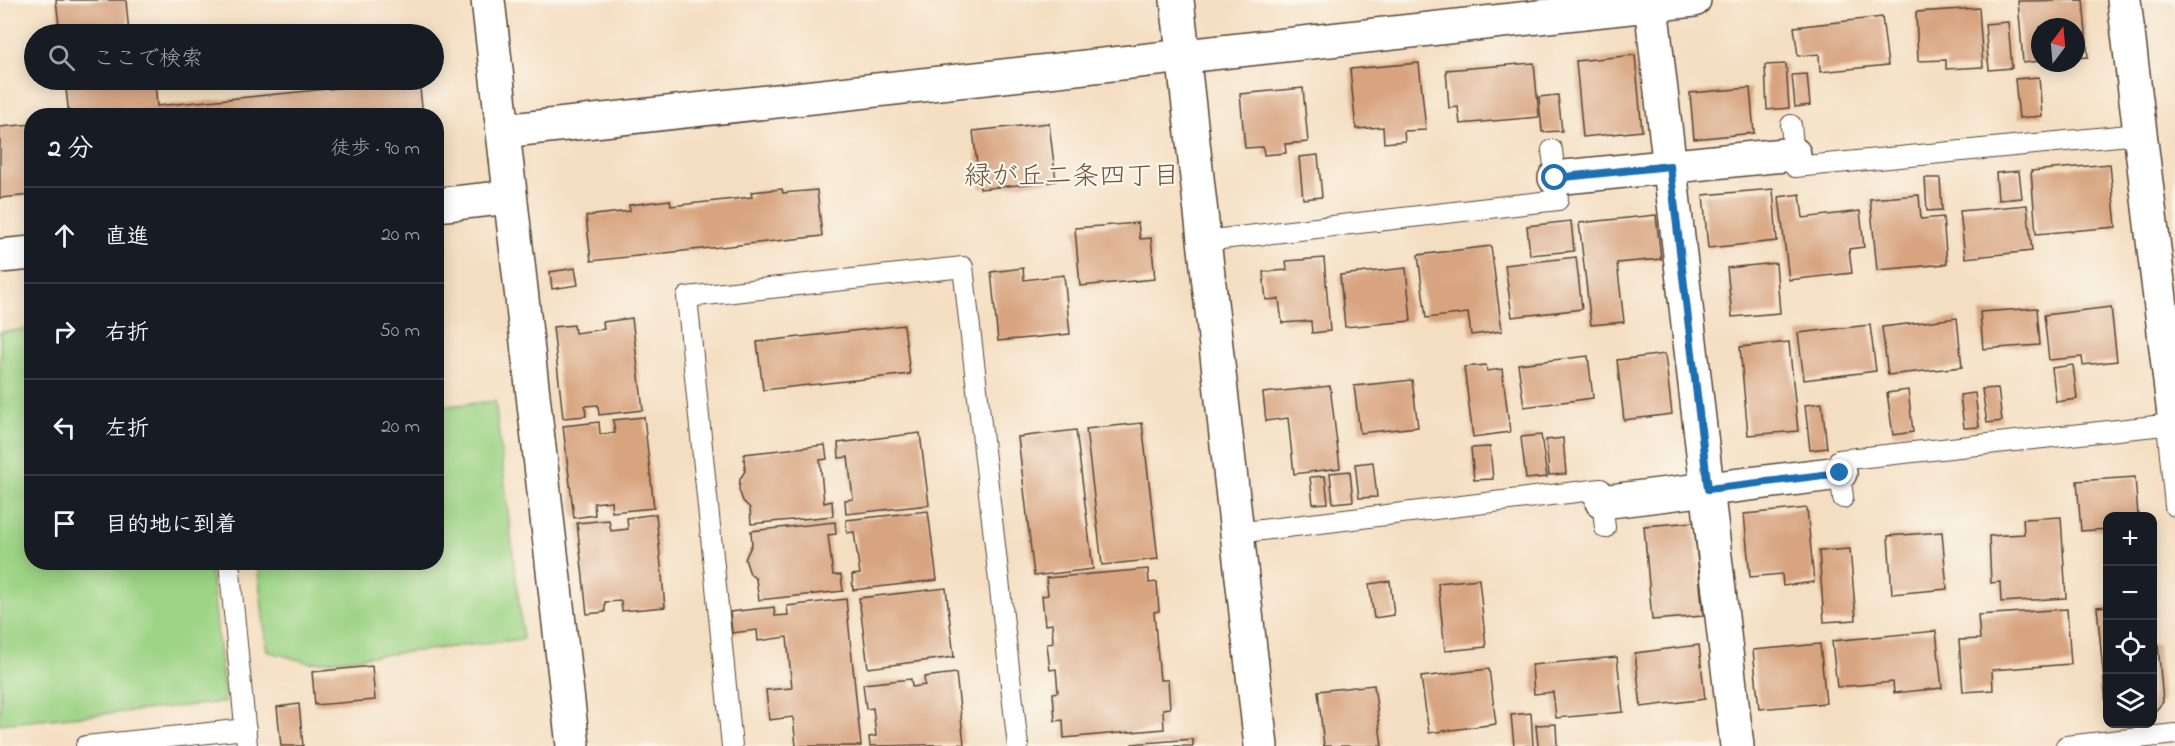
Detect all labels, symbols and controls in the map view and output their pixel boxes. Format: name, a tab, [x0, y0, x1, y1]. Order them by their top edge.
north arrow	[2031, 18, 2085, 72]
search box	[24, 24, 444, 90]
icon: search	[45, 41, 78, 74]
text: ここで検索	[93, 44, 203, 76]
text: 2 分	[48, 131, 93, 169]
text: 徒歩 · 90 m	[331, 135, 420, 164]
district label: 緑が丘二条四丁目	[964, 158, 1180, 197]
route start	[1541, 164, 1567, 190]
icon: ahead	[48, 219, 81, 252]
text: 20 m	[381, 221, 420, 250]
text: 直進	[105, 222, 149, 254]
icon: right	[48, 315, 81, 348]
text: 50 m	[379, 317, 420, 346]
text: 右折	[105, 318, 149, 350]
icon: left	[48, 411, 81, 444]
text: 20 m	[381, 413, 420, 442]
text: 左折	[105, 414, 149, 446]
route end	[1826, 459, 1852, 485]
icon: arrive	[48, 507, 81, 540]
text: 目的地に到着	[105, 510, 237, 542]
map controls	[2103, 512, 2157, 728]
button: +	[2103, 512, 2157, 566]
button: −	[2103, 566, 2157, 620]
button: locate	[2103, 620, 2157, 674]
button: layers	[2103, 674, 2157, 728]

